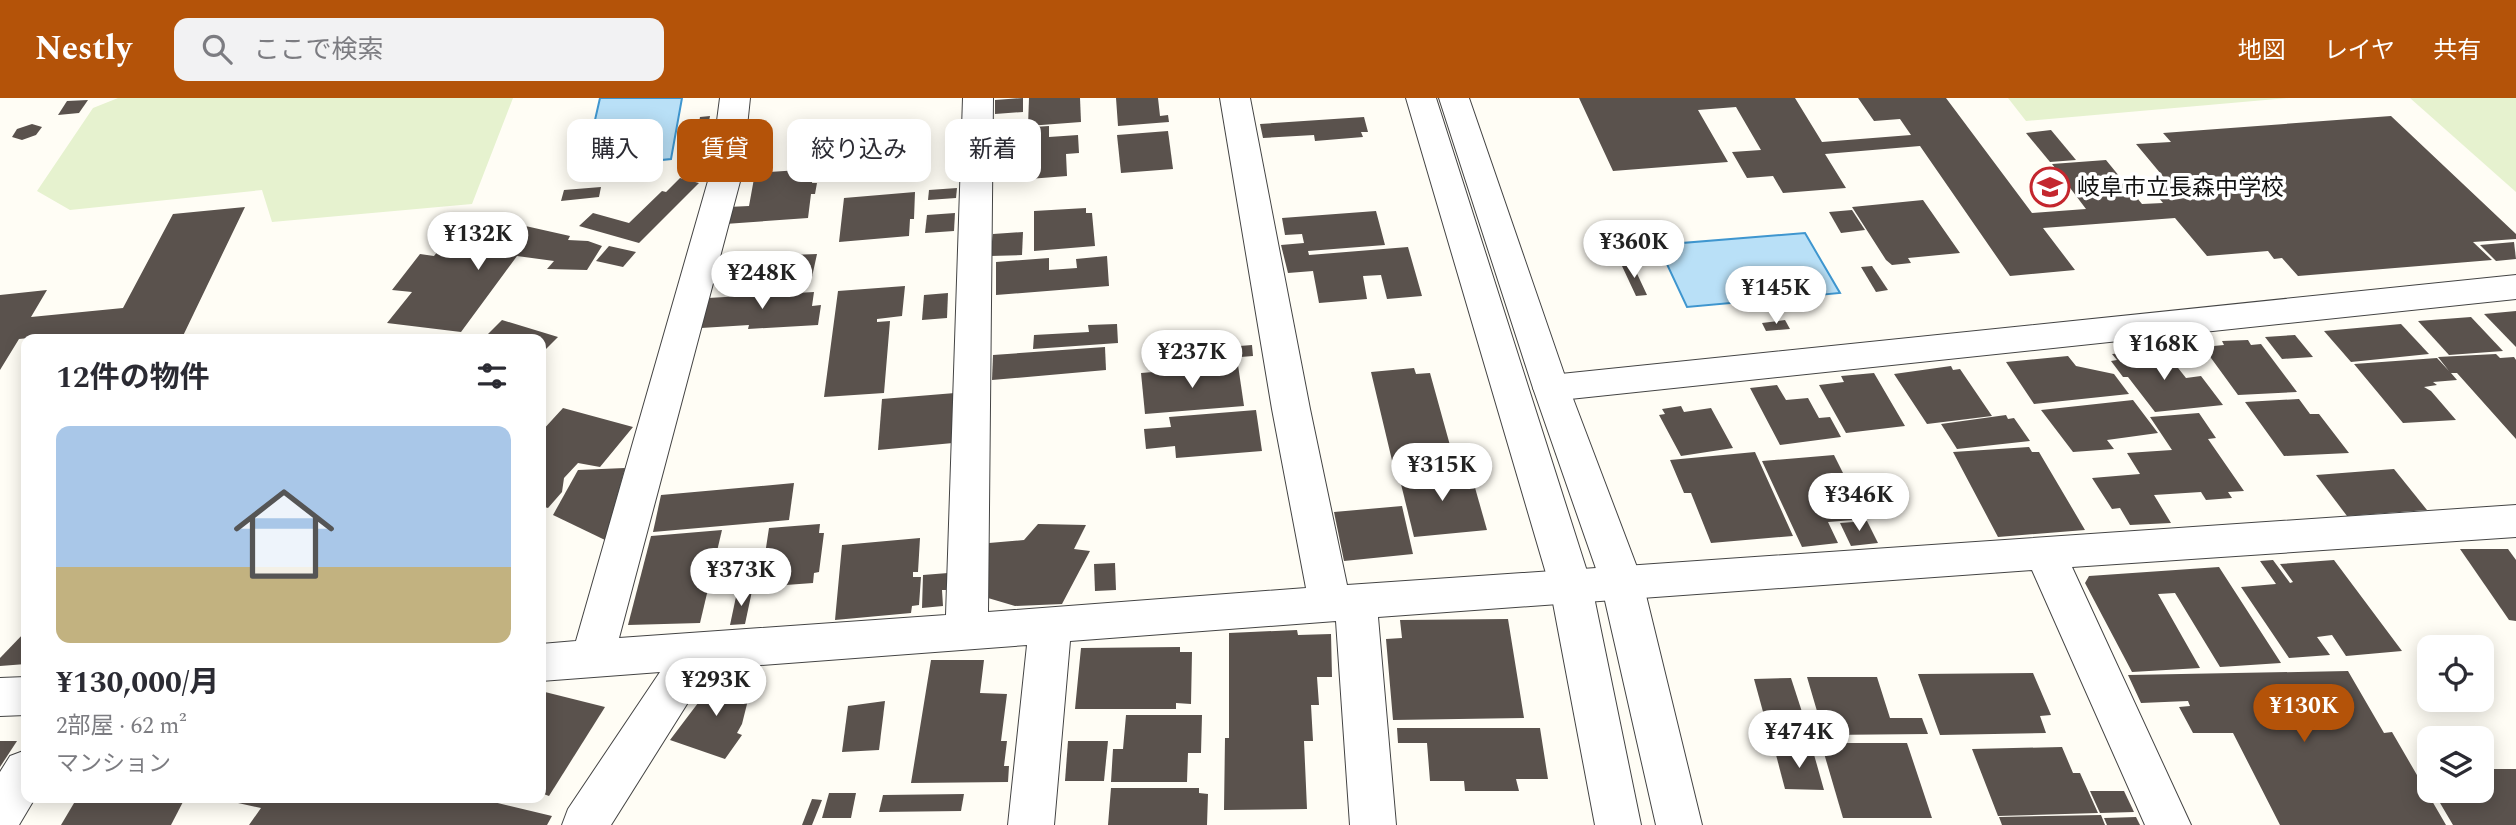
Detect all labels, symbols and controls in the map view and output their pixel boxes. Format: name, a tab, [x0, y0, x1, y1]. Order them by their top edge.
search box	[174, 18, 664, 81]
text: Nestly	[35, 24, 132, 74]
icon: search	[198, 30, 236, 68]
text: ここで検索	[254, 30, 384, 70]
text: 地図	[2238, 33, 2286, 69]
text: レイヤ	[2324, 33, 2395, 69]
text: 共有	[2433, 33, 2481, 69]
chip: 購入	[567, 119, 663, 182]
chip: 賃貸	[677, 119, 773, 182]
chip: 絞り込み	[787, 119, 931, 182]
chip: 新着	[945, 119, 1041, 182]
school or university icon: 岐阜市立長森中学校	[2029, 166, 2071, 208]
place label: 岐阜市立長森中学校	[2077, 171, 2284, 206]
pin: ¥132K	[429, 212, 527, 272]
text: ¥132K	[443, 217, 513, 252]
pin: ¥360K	[1585, 220, 1683, 280]
text: ¥360K	[1599, 225, 1669, 260]
pin: ¥248K	[713, 252, 811, 311]
text: ¥248K	[727, 256, 797, 291]
pin: ¥145K	[1727, 266, 1825, 326]
text: ¥145K	[1741, 271, 1811, 306]
pin: ¥168K	[2115, 322, 2213, 382]
text: ¥168K	[2129, 327, 2199, 362]
pin: ¥237K	[1143, 330, 1241, 390]
text: ¥237K	[1157, 335, 1227, 370]
text: 12件の物件	[56, 355, 210, 401]
icon: filters	[473, 357, 511, 395]
pin: ¥315K	[1393, 444, 1491, 503]
text: ¥315K	[1407, 448, 1477, 483]
icon: home	[221, 471, 347, 597]
pin: ¥346K	[1810, 474, 1908, 533]
text: ¥346K	[1824, 478, 1894, 513]
pin: ¥373K	[692, 548, 790, 608]
text: ¥373K	[706, 553, 776, 588]
map controls	[2417, 635, 2494, 803]
button: locate	[2417, 635, 2494, 712]
pin: ¥293K	[667, 658, 765, 718]
text: ¥130,000/月	[56, 660, 219, 706]
text: ¥293K	[681, 663, 751, 698]
pin: ¥130K	[2255, 684, 2353, 744]
text: ¥130K	[2269, 689, 2339, 724]
text: 2部屋 · 62 m²	[56, 709, 187, 744]
pin: ¥474K	[1750, 710, 1848, 770]
text: ¥474K	[1764, 715, 1834, 750]
button: layers	[2417, 726, 2494, 803]
text: マンション	[56, 747, 171, 782]

